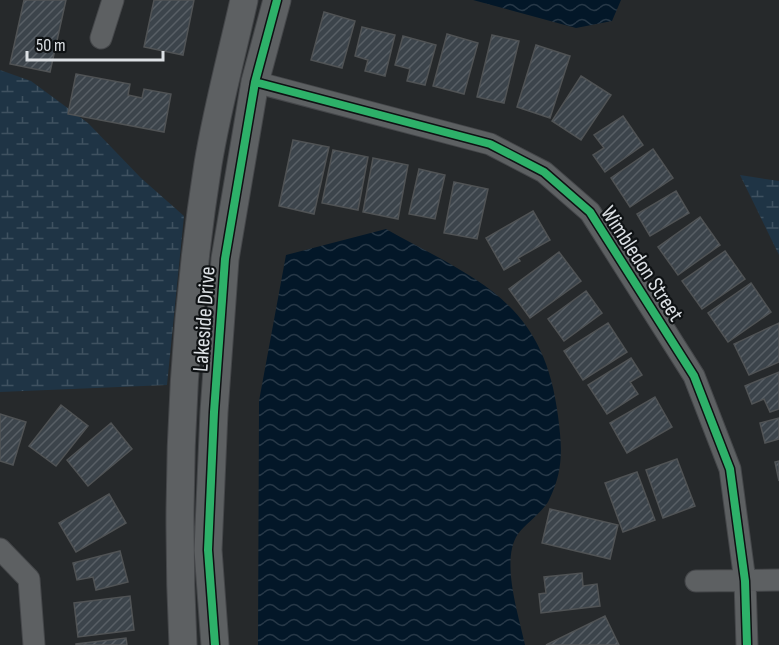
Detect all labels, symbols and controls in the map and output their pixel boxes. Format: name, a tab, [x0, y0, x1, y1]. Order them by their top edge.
scale bar	[27, 24, 164, 62]
text: 50 m	[36, 35, 66, 56]
street label: Wimbledon Street	[594, 201, 689, 327]
street label: Lakeside Drive	[187, 266, 222, 373]

